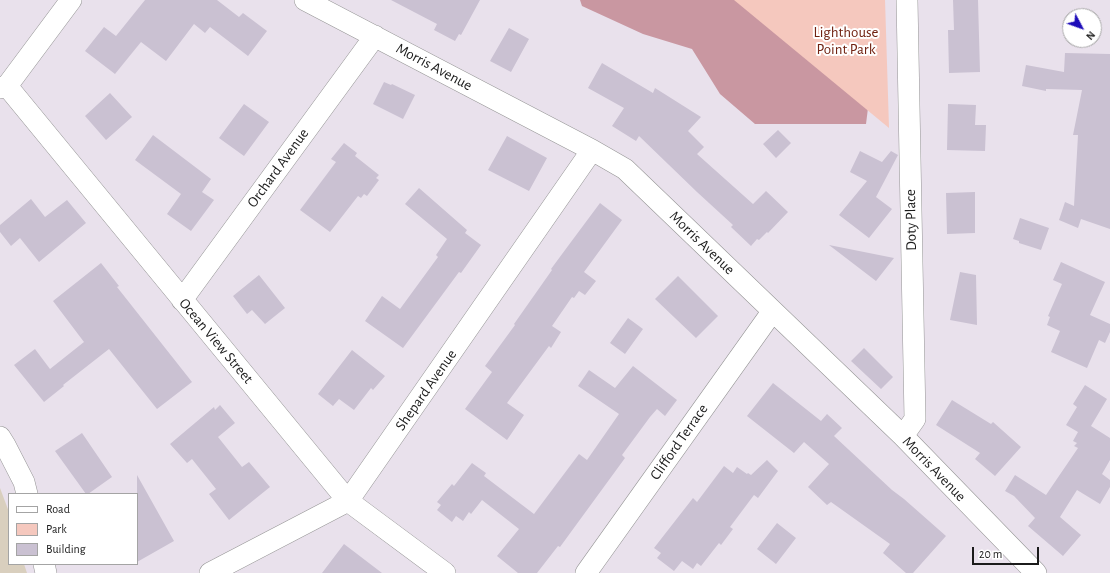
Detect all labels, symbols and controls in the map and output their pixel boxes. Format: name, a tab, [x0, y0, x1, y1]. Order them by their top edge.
north arrow	[1062, 8, 1102, 48]
park label: Lighthouse Point Park	[813, 23, 879, 58]
text: N	[1084, 29, 1097, 42]
street label: Morris Avenue	[393, 39, 475, 95]
street label: Orchard Avenue	[243, 125, 313, 211]
street label: Doty Place	[901, 189, 921, 251]
street label: Morris Avenue	[666, 207, 738, 279]
street label: Ocean View Street	[175, 295, 257, 387]
street label: Shepard Avenue	[391, 346, 461, 434]
street label: Clifford Terrace	[646, 401, 712, 483]
street label: Morris Avenue	[898, 433, 970, 505]
legend	[8, 493, 138, 565]
text: Road	[46, 503, 70, 515]
text: Park	[46, 523, 67, 535]
scale bar	[974, 539, 1041, 565]
text: Building	[46, 543, 86, 555]
text: 20 m	[979, 548, 1002, 560]

